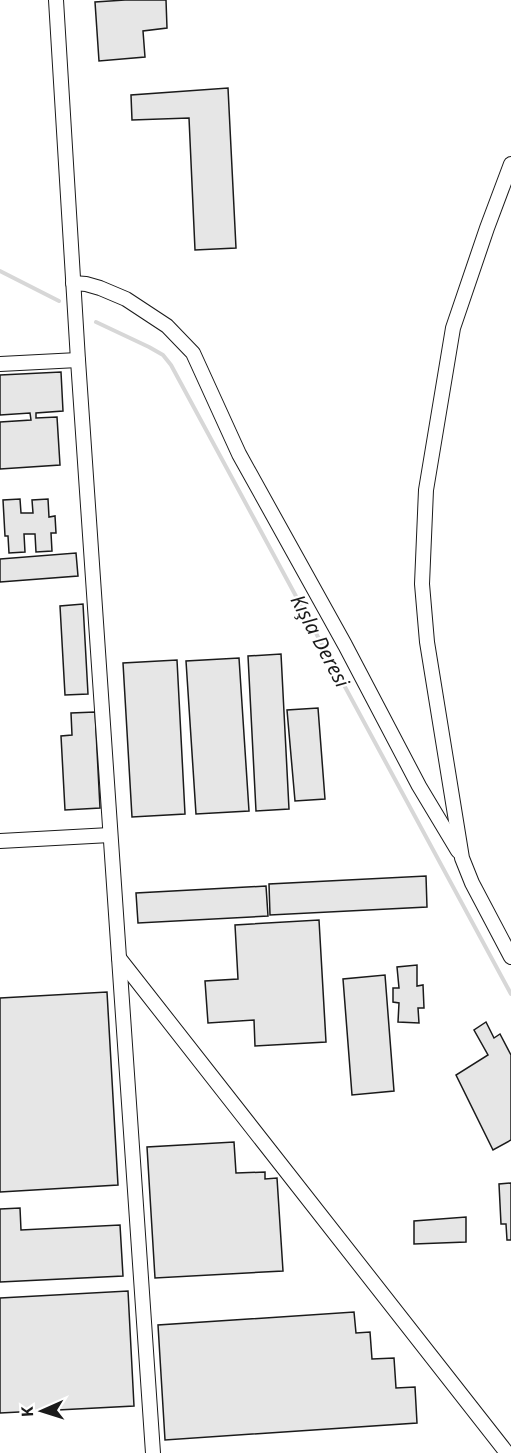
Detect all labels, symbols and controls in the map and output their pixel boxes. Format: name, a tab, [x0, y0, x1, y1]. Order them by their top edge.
water label: Kışla Deresi	[285, 590, 357, 693]
north arrow	[12, 1381, 72, 1441]
text: K	[16, 1406, 38, 1418]

